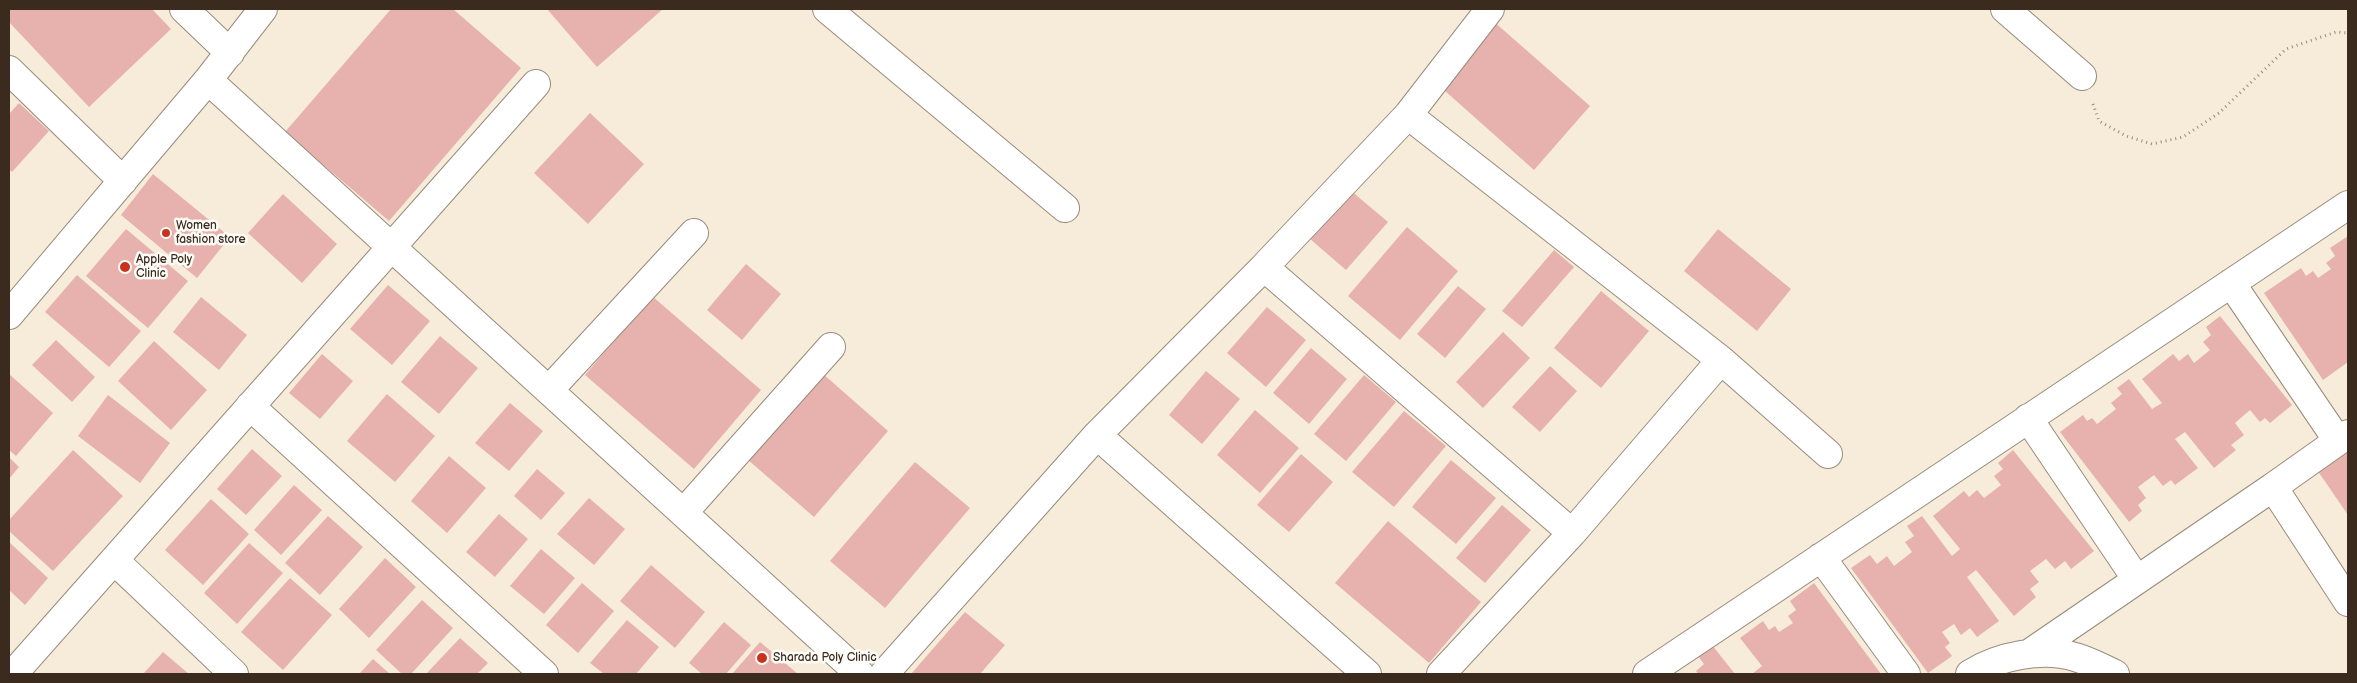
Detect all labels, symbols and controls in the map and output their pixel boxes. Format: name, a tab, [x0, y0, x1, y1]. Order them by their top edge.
place label: Women fashion store	[176, 219, 246, 247]
marker: Women fashion store	[160, 227, 172, 239]
place label: Apple Poly Clinic	[136, 253, 192, 281]
marker: Apple Poly Clinic	[118, 260, 132, 274]
marker: Sharada Poly Clinic	[755, 651, 769, 665]
place label: Sharada Poly Clinic	[773, 651, 877, 665]

